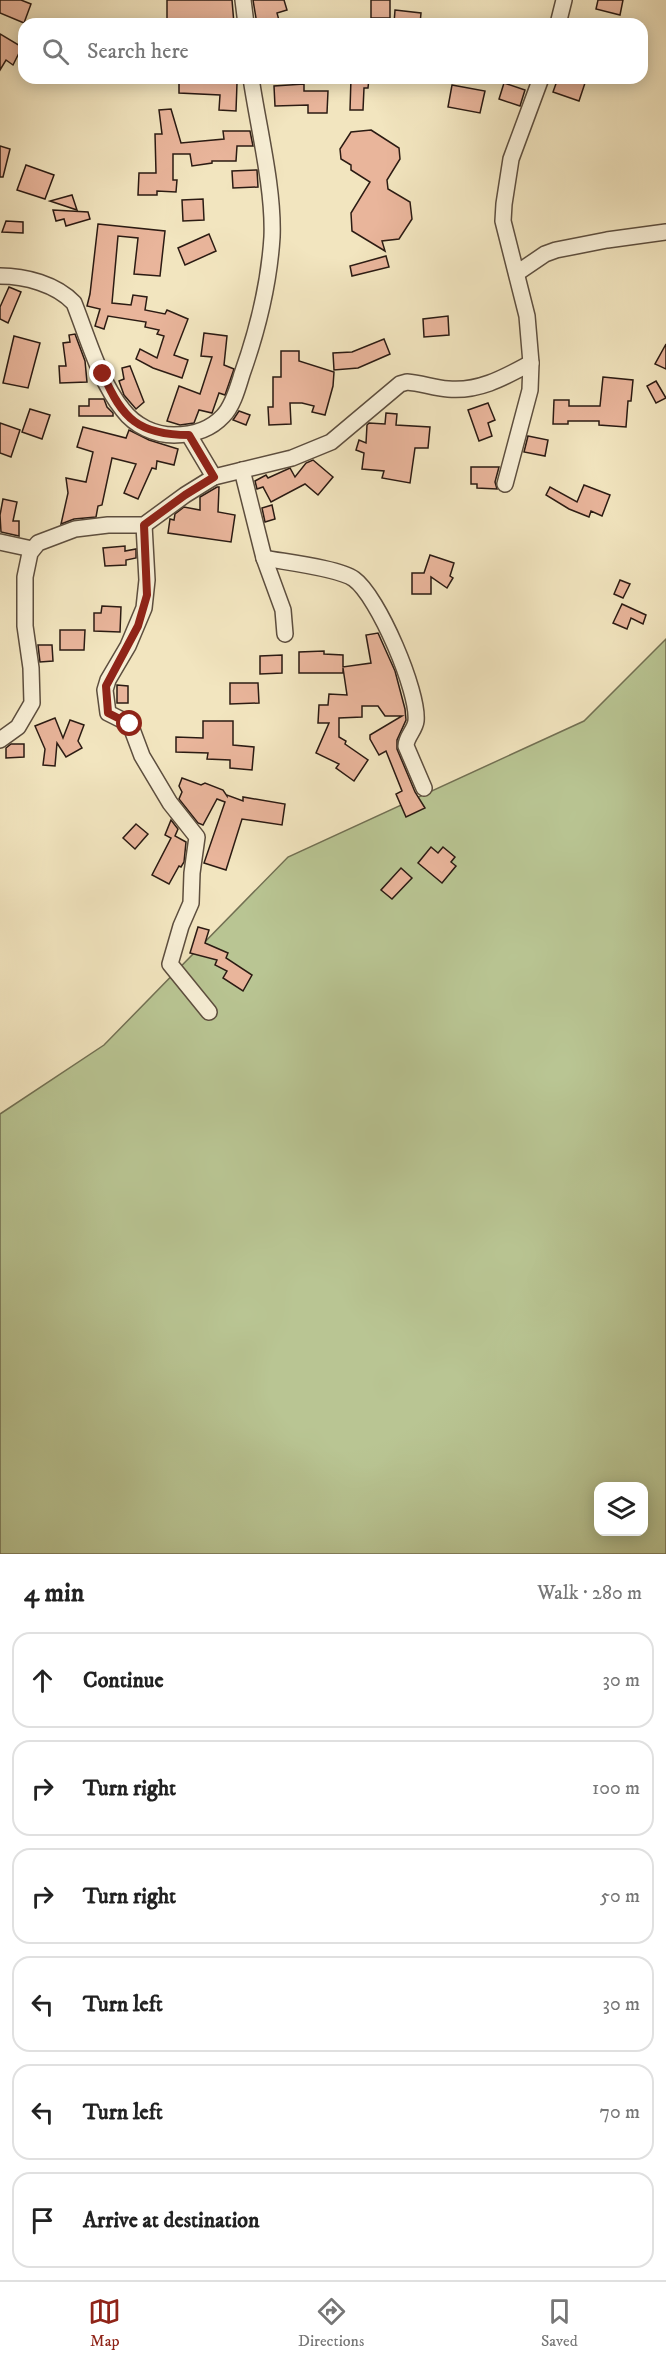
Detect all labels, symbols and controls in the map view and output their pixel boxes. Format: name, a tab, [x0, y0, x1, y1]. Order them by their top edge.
search box	[18, 18, 648, 84]
icon: search	[39, 35, 72, 68]
text: Search here	[87, 38, 189, 65]
route end	[89, 360, 115, 386]
route start	[116, 710, 142, 736]
map controls	[594, 1482, 648, 1536]
button: layers	[594, 1482, 648, 1536]
text: 4 min	[24, 1577, 84, 1610]
text: Walk · 280 m	[537, 1581, 642, 1606]
icon: ahead	[26, 1664, 59, 1697]
text: Continue	[83, 1667, 164, 1694]
text: 30 m	[602, 1668, 640, 1693]
icon: right	[26, 1772, 59, 1805]
text: Turn right	[83, 1775, 176, 1802]
text: 100 m	[592, 1776, 640, 1801]
icon: right	[26, 1880, 59, 1913]
text: Turn right	[83, 1883, 176, 1910]
text: 50 m	[600, 1884, 640, 1909]
icon: left	[26, 1988, 59, 2021]
text: Turn left	[83, 1991, 163, 2018]
text: 30 m	[602, 1992, 640, 2017]
icon: left	[26, 2096, 59, 2129]
text: Turn left	[83, 2099, 163, 2126]
text: 70 m	[599, 2100, 640, 2125]
icon: arrive	[26, 2204, 59, 2237]
text: Arrive at destination	[83, 2207, 260, 2234]
tab: Map	[88, 2295, 121, 2351]
tab: Directions	[298, 2295, 364, 2351]
tab: Saved	[541, 2295, 578, 2351]

